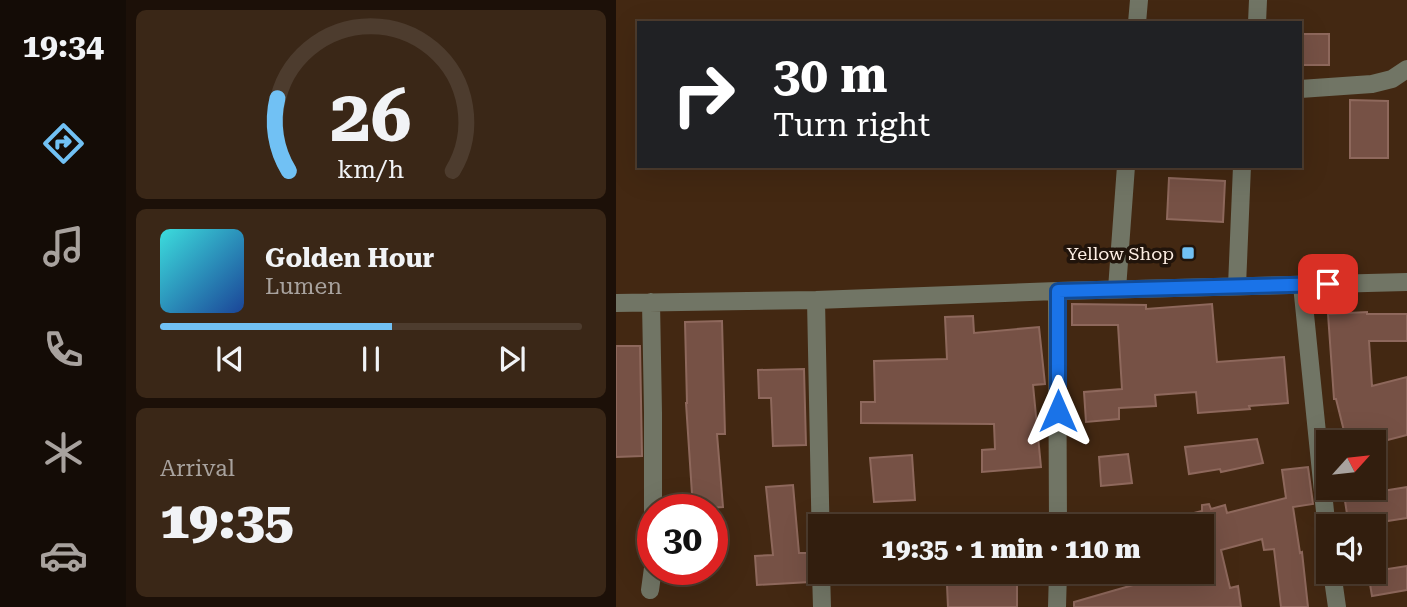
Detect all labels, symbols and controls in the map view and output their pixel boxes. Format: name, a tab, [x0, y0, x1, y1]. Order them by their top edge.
text: 19:34	[22, 27, 104, 65]
text: 30 m	[773, 47, 888, 104]
icon: right	[658, 49, 749, 140]
text: 26	[330, 74, 412, 159]
text: Turn right	[773, 106, 930, 144]
icon: directions	[39, 119, 88, 168]
text: km/h	[338, 154, 404, 183]
icon: music	[39, 222, 88, 271]
text: Golden Hour	[265, 243, 434, 273]
place label: Yellow Shop	[1066, 243, 1174, 264]
marker: Yellow Shop	[1180, 245, 1196, 261]
pin	[1298, 254, 1358, 314]
icon: arrive	[1309, 265, 1347, 303]
text: Lumen	[265, 273, 342, 300]
icon: phone	[39, 325, 88, 374]
icon: previous	[211, 340, 249, 378]
icon: pause	[352, 340, 390, 378]
icon: next	[493, 340, 531, 378]
position arrow	[1021, 374, 1095, 448]
icon: climate	[39, 428, 88, 477]
north arrow	[1316, 430, 1386, 500]
map controls	[1316, 430, 1386, 584]
text: Arrival	[160, 455, 235, 482]
text: 19:35	[160, 490, 294, 551]
speed limit sign: 30	[637, 494, 728, 585]
button: sound	[1316, 514, 1386, 584]
icon: car	[39, 531, 88, 580]
text: 19:35 · 1 min · 110 m	[881, 534, 1141, 564]

